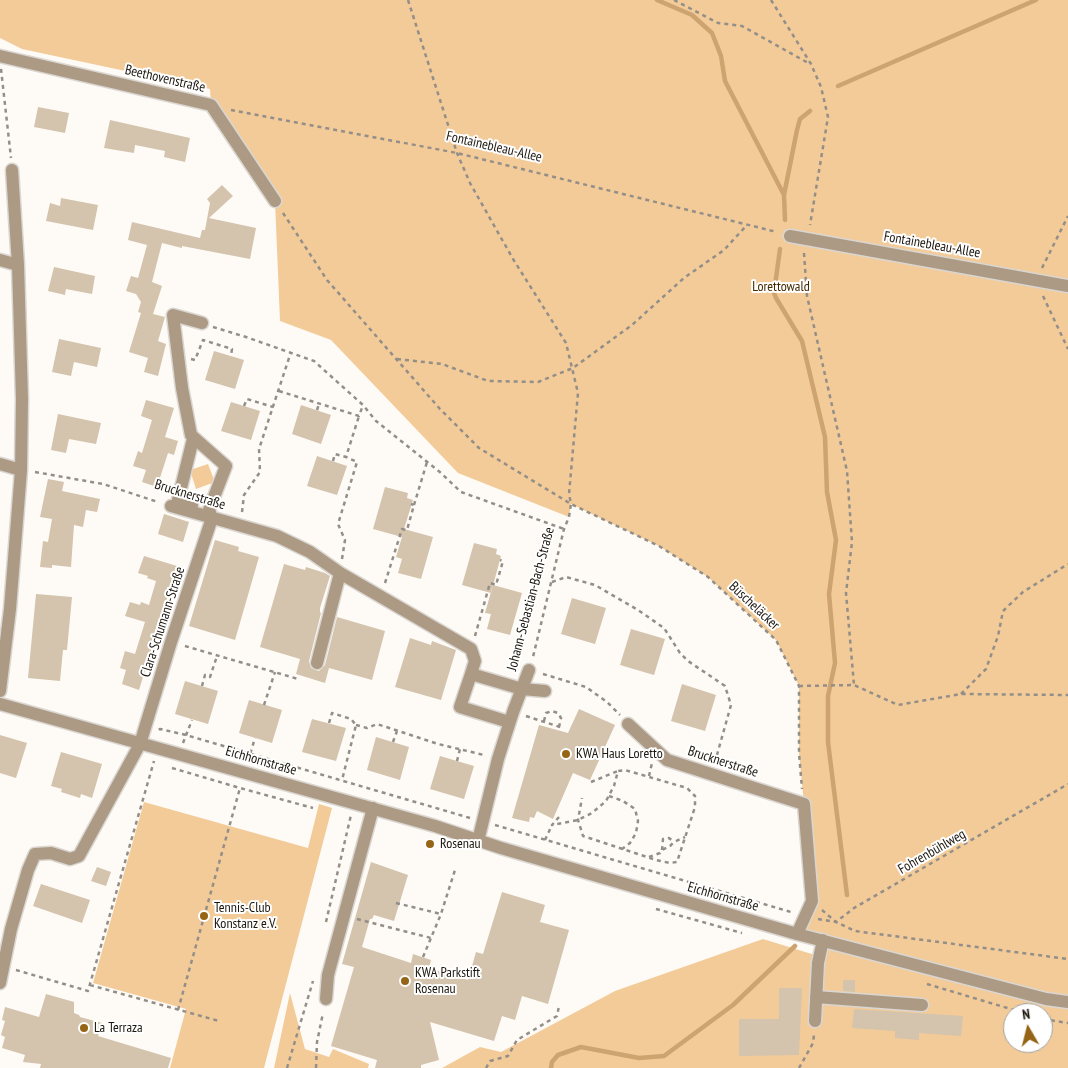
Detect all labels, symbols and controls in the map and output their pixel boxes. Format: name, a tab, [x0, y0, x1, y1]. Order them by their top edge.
street label: Beethovenstraße	[123, 62, 207, 96]
street label: Fontainebleau-Allee	[444, 128, 544, 166]
street label: Fontainebleau-Allee	[882, 228, 982, 262]
park label: Lorettowald	[752, 279, 810, 295]
street label: Brucknerstraße	[152, 476, 228, 514]
street label: Johann-Sebastian-Bach-Straße	[504, 525, 558, 673]
street label: Clara-Schumann-Straße	[137, 565, 189, 679]
street label: Büscheläcker	[725, 578, 783, 634]
street label: Eichhornstraße	[224, 743, 298, 779]
street label: Brucknerstraße	[686, 743, 760, 781]
place label: KWA Haus Loretto	[576, 746, 663, 762]
marker: KWA Haus Loretto	[560, 748, 572, 760]
street label: Fohrenbühlweg	[895, 826, 969, 878]
place label: Rosenau	[440, 836, 481, 852]
marker: Rosenau	[424, 838, 436, 850]
street label: Eichhornstraße	[686, 879, 760, 915]
place label: Tennis-Club Konstanz e.V.	[214, 900, 277, 932]
marker: Tennis-Club Konstanz e.V.	[198, 910, 210, 922]
place label: KWA Parkstift Rosenau	[415, 965, 480, 998]
marker: KWA Parkstift Rosenau	[399, 975, 411, 987]
north arrow	[1003, 1003, 1053, 1053]
text: N	[1021, 1005, 1031, 1024]
place label: La Terraza	[94, 1020, 143, 1036]
marker: La Terraza	[78, 1022, 90, 1034]

